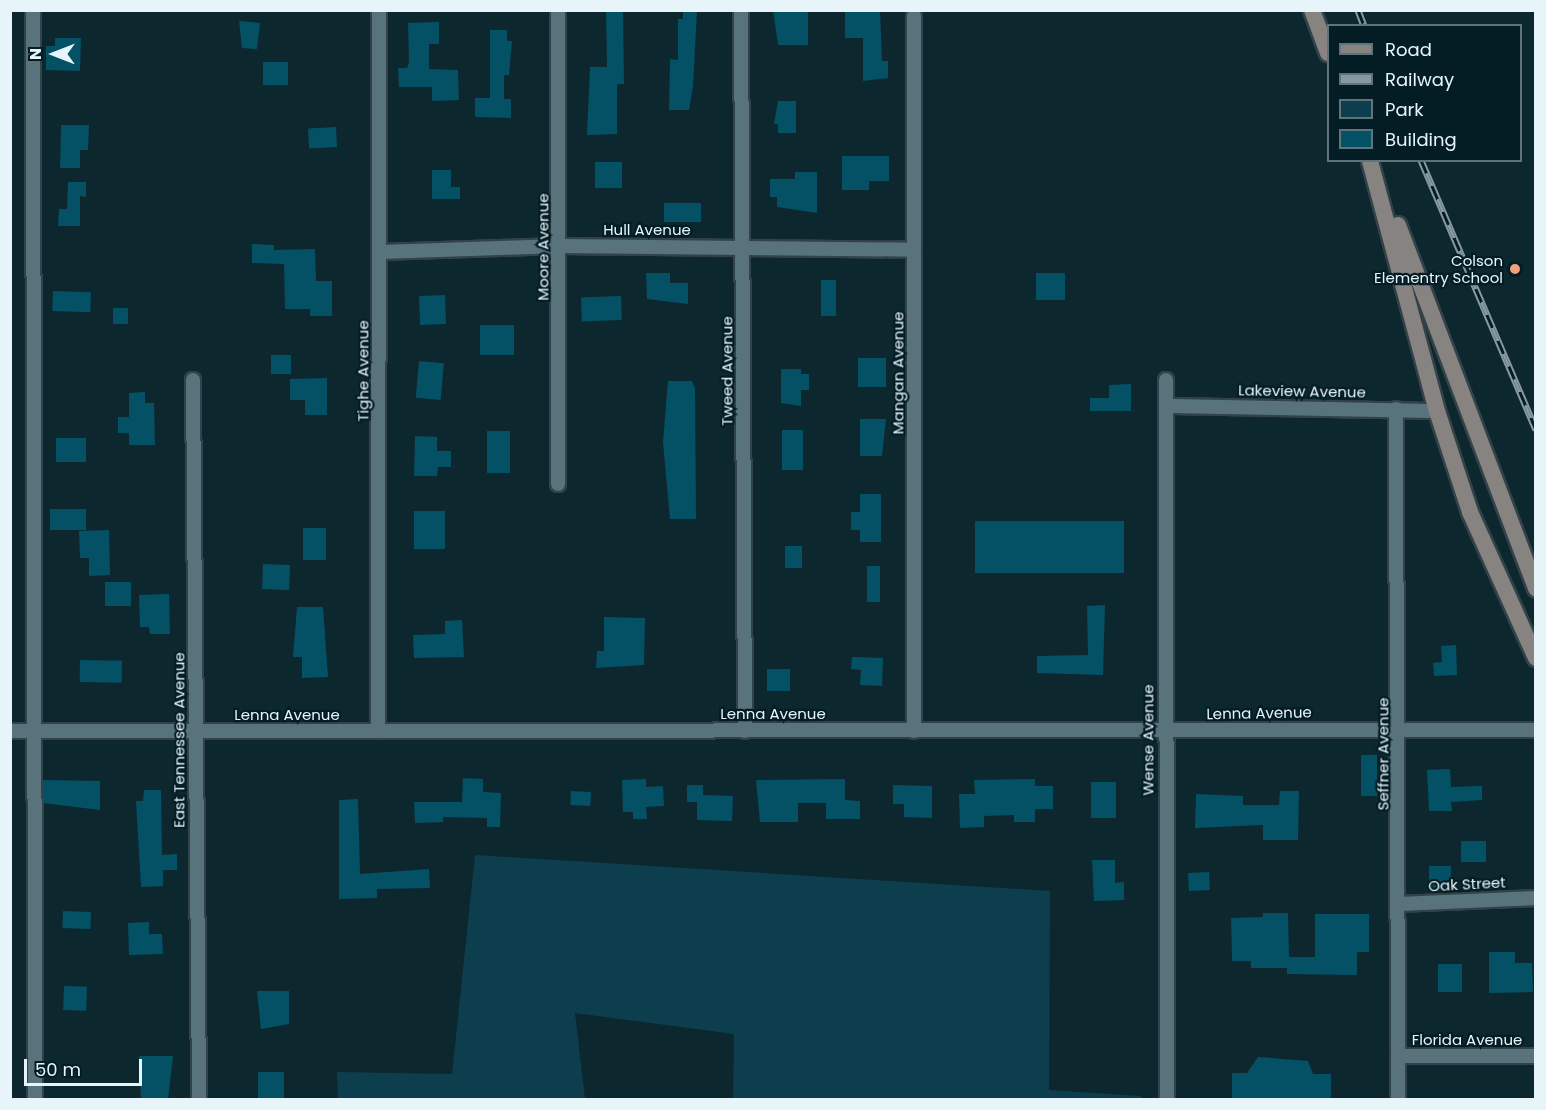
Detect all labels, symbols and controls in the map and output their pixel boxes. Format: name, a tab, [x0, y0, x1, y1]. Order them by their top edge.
north arrow	[24, 24, 84, 84]
legend	[1327, 24, 1522, 162]
text: Road	[1385, 37, 1432, 62]
text: N	[24, 48, 47, 60]
text: Railway	[1385, 67, 1454, 92]
text: Park	[1385, 97, 1424, 122]
text: Building	[1385, 127, 1457, 152]
street label: Moore Avenue	[534, 193, 552, 301]
street label: Hull Avenue	[603, 221, 691, 239]
place label: Colson Elementry School	[1374, 251, 1503, 286]
marker: Colson Elementry School	[1508, 262, 1522, 276]
street label: Mangan Avenue	[889, 312, 907, 434]
street label: Tweed Avenue	[718, 316, 736, 426]
street label: Tighe Avenue	[354, 320, 372, 422]
street label: Lakeview Avenue	[1238, 381, 1366, 401]
street label: East Tennessee Avenue	[170, 652, 188, 828]
street label: Wense Avenue	[1139, 685, 1157, 795]
street label: Seffner Avenue	[1374, 698, 1392, 810]
street label: Lenna Avenue	[1206, 703, 1312, 723]
street label: Lenna Avenue	[720, 705, 826, 723]
street label: Lenna Avenue	[234, 706, 340, 724]
street label: Oak Street	[1428, 873, 1506, 895]
street label: Florida Avenue	[1412, 1031, 1522, 1049]
scale bar	[27, 1047, 146, 1085]
text: 50 m	[35, 1057, 81, 1082]

